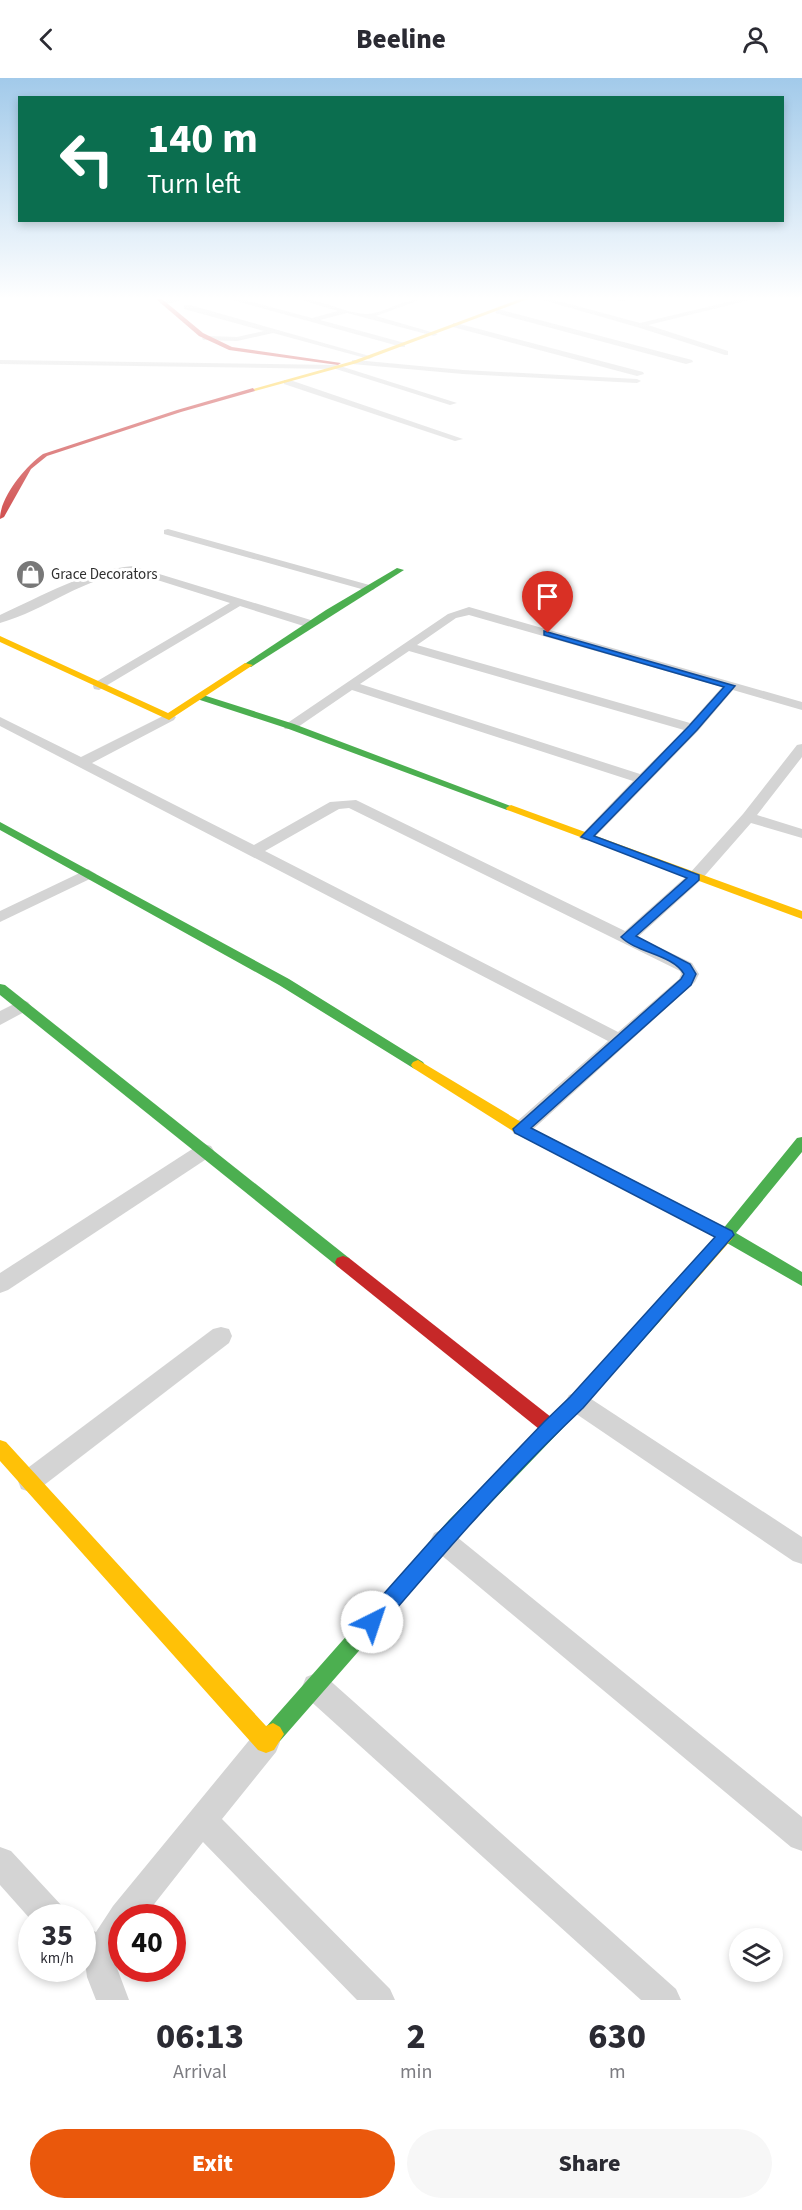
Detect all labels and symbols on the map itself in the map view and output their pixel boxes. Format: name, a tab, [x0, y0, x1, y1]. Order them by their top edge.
shop icon: Grace Decorators	[14, 558, 46, 590]
place label: Grace Decorators	[51, 564, 158, 585]
pin	[522, 571, 573, 633]
position arrow	[340, 1590, 404, 1654]
speed limit sign: 40	[108, 1904, 186, 1982]

